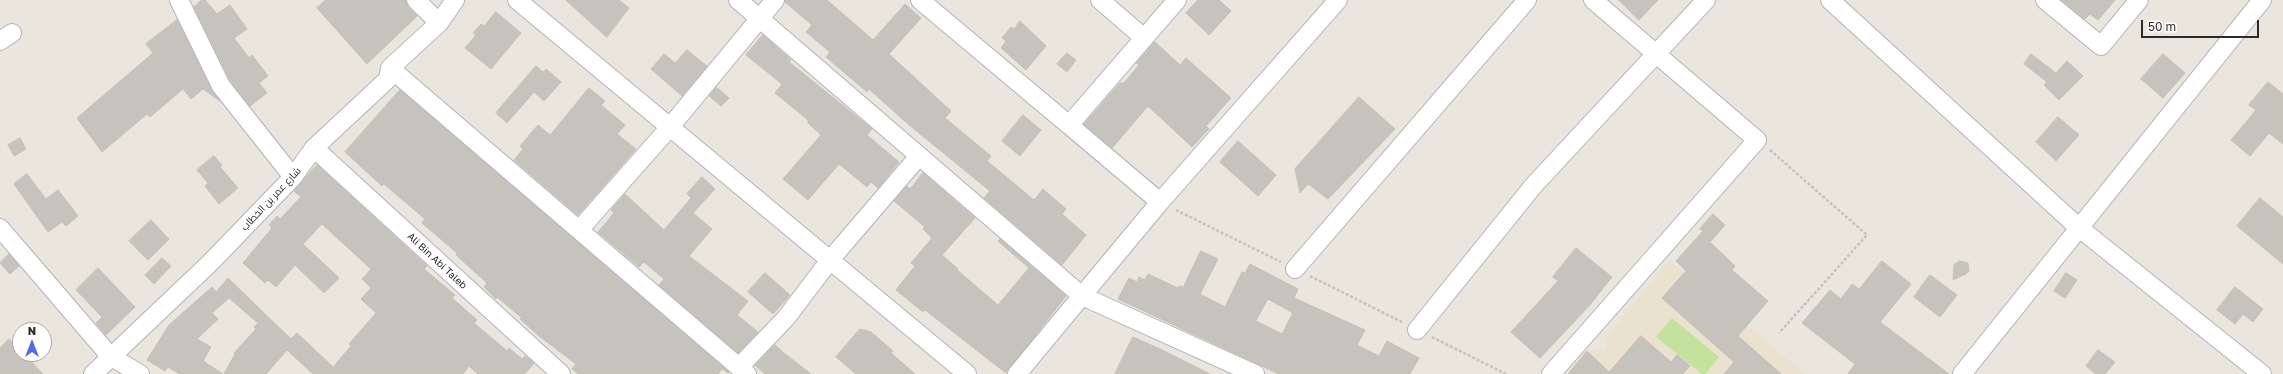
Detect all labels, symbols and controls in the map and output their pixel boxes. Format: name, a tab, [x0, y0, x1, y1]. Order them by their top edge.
scale bar	[2143, 12, 2261, 38]
text: 50 m	[2148, 19, 2176, 34]
street label: شارع عمر بن الخطاب	[239, 165, 303, 233]
street label: Ali Bin Abi Taleb	[405, 230, 469, 292]
north arrow	[12, 322, 52, 362]
text: N	[28, 324, 36, 337]

